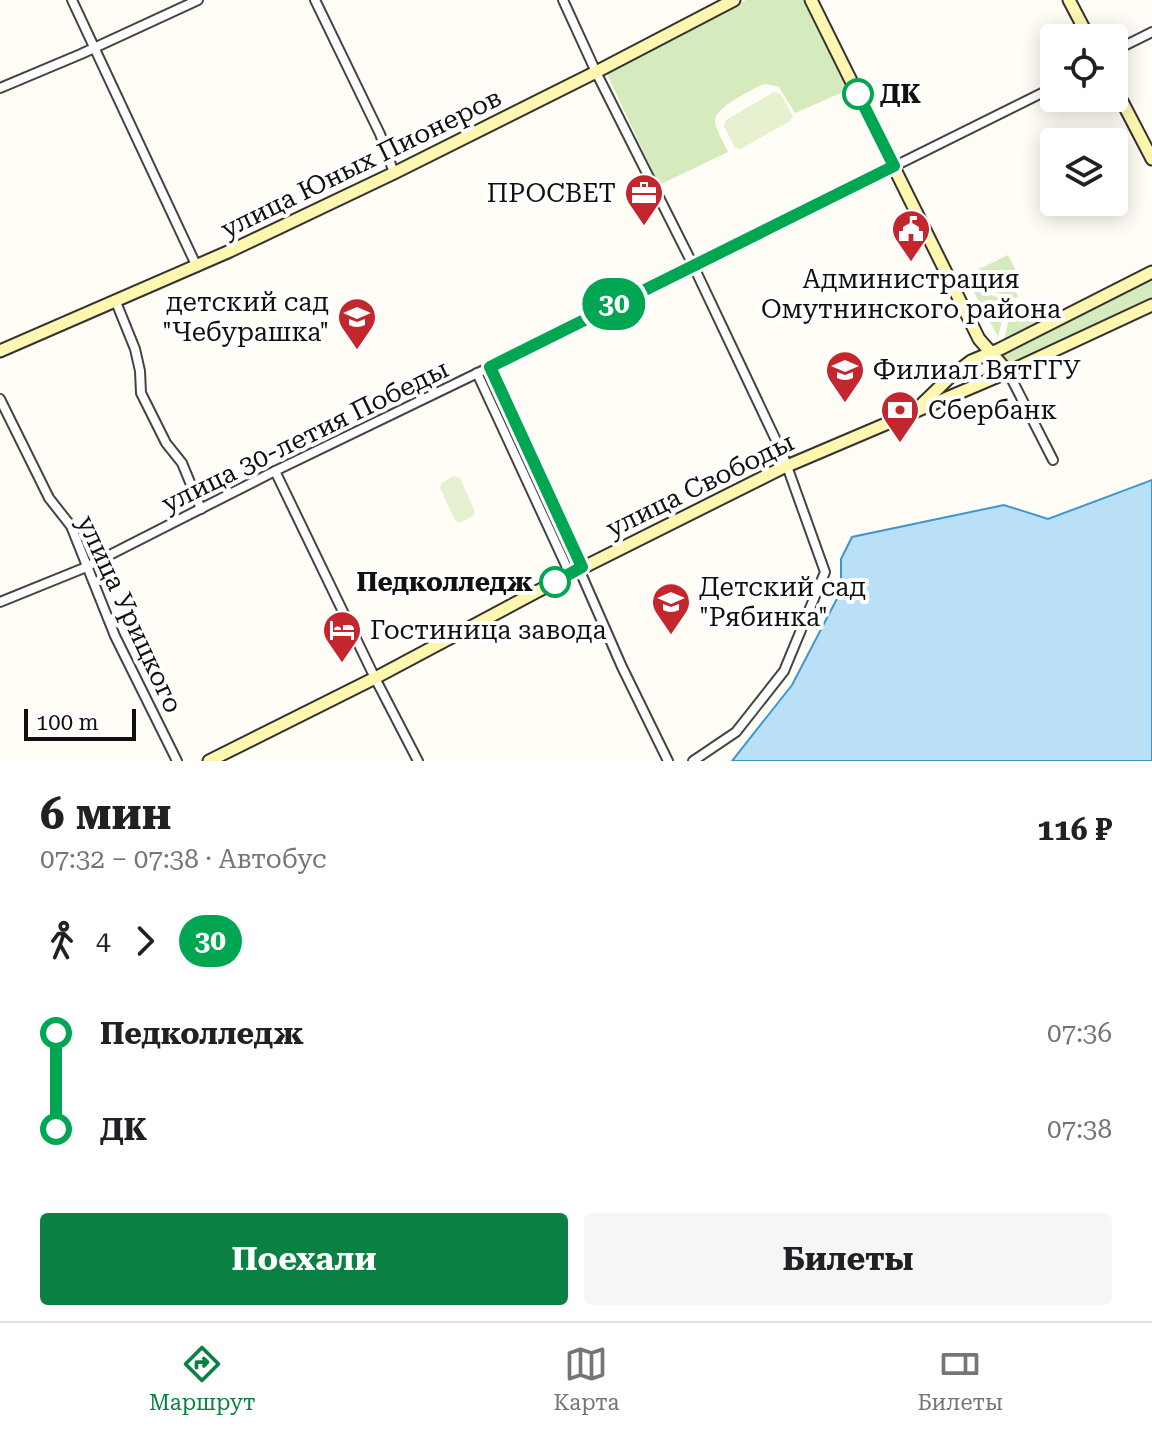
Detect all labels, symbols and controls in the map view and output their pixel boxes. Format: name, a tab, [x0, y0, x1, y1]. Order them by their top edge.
map controls	[1040, 24, 1128, 216]
button: locate	[1040, 24, 1128, 112]
marker: ДК	[843, 79, 873, 109]
place label: ДК	[880, 79, 921, 109]
street label: улица Юных Пионеров	[216, 82, 506, 244]
button: layers	[1040, 128, 1128, 216]
office icon: ПРОСВЕТ	[623, 172, 665, 227]
place label: ПРОСВЕТ	[487, 178, 616, 208]
public building icon: Администрация Омутнинского района	[890, 208, 932, 263]
place label: Администрация Омутнинского района	[761, 264, 1061, 324]
line badge: 30	[578, 278, 650, 330]
place label: детский сад "Чебурашка"	[162, 287, 329, 347]
text: 30	[598, 287, 630, 320]
school or university icon: детский сад "Чебурашка"	[336, 296, 378, 351]
school or university icon: Филиал ВятГГУ	[824, 349, 866, 404]
street label: улица 30-летия Победы	[157, 353, 453, 519]
place label: Филиал ВятГГУ	[873, 355, 1081, 385]
bank icon: Сбербанк	[879, 389, 921, 444]
place label: Сбербанк	[928, 395, 1057, 425]
street label: улица Свободы	[601, 427, 799, 543]
street label: улица Урицкого	[71, 511, 189, 717]
place label: Педколледж	[356, 567, 533, 597]
marker: Педколледж	[540, 567, 570, 597]
place label: Детский сад "Рябинка"	[699, 572, 866, 632]
school or university icon: Детский сад "Рябинка"	[650, 581, 692, 636]
hotel icon: Гостиница завода	[321, 609, 363, 664]
place label: Гостиница завода	[370, 615, 606, 645]
scale bar	[24, 705, 136, 741]
text: 100 m	[36, 710, 99, 735]
text: 6 мин	[40, 788, 171, 840]
text: 116 ₽	[1037, 812, 1112, 847]
text: 07:32 – 07:38 · Автобус	[40, 844, 327, 874]
icon: walk	[40, 919, 84, 963]
icon: forward	[123, 919, 167, 963]
text: 30	[195, 924, 226, 957]
text: 4	[96, 926, 111, 956]
text: Педколледж	[100, 1016, 304, 1051]
text: 07:36	[1047, 1018, 1112, 1048]
text: ДК	[100, 1112, 147, 1147]
text: 07:38	[1047, 1114, 1112, 1144]
button: Поехали	[40, 1213, 568, 1305]
button: Билеты	[584, 1213, 1112, 1305]
tab: Маршрут	[149, 1342, 256, 1415]
tab: Карта	[554, 1342, 619, 1415]
tab: Билеты	[917, 1342, 1003, 1415]

